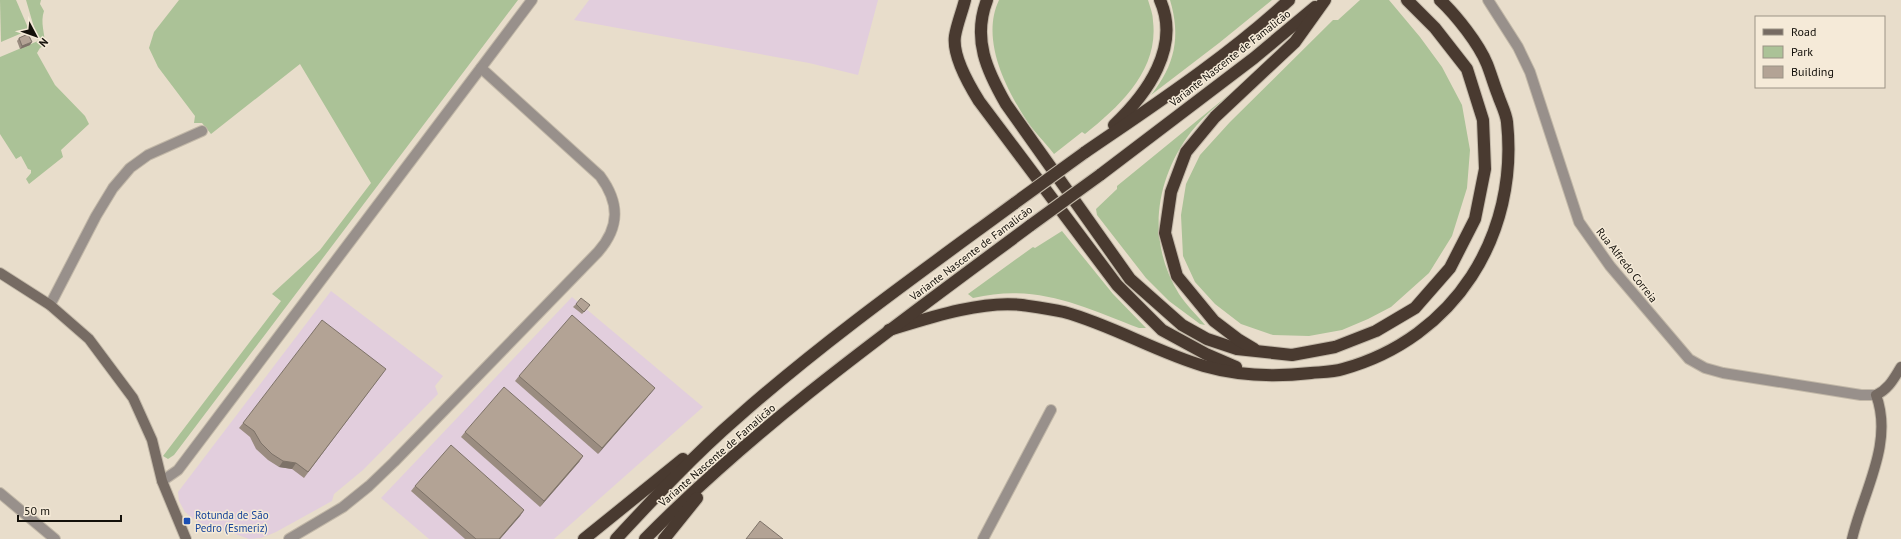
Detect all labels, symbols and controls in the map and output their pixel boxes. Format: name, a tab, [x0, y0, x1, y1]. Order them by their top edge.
street label: Variante Nascente de Famalicão	[1166, 6, 1293, 110]
north arrow	[16, 16, 56, 56]
legend	[1755, 16, 1885, 88]
text: Road	[1791, 24, 1816, 39]
text: N	[36, 35, 51, 50]
text: Park	[1791, 44, 1813, 59]
text: Building	[1791, 64, 1834, 79]
street label: Variante Nascente de Famalicão	[906, 202, 1035, 304]
street label: Rua Alfredo Correia	[1594, 225, 1660, 305]
street label: Variante Nascente de Famalicão	[655, 401, 778, 510]
scale bar	[18, 497, 121, 523]
text: 50 m	[24, 503, 50, 518]
place label: Rotunda de São Pedro (Esmeriz)	[195, 508, 269, 535]
marker: Rotunda de São Pedro (Esmeriz)	[182, 516, 192, 526]

